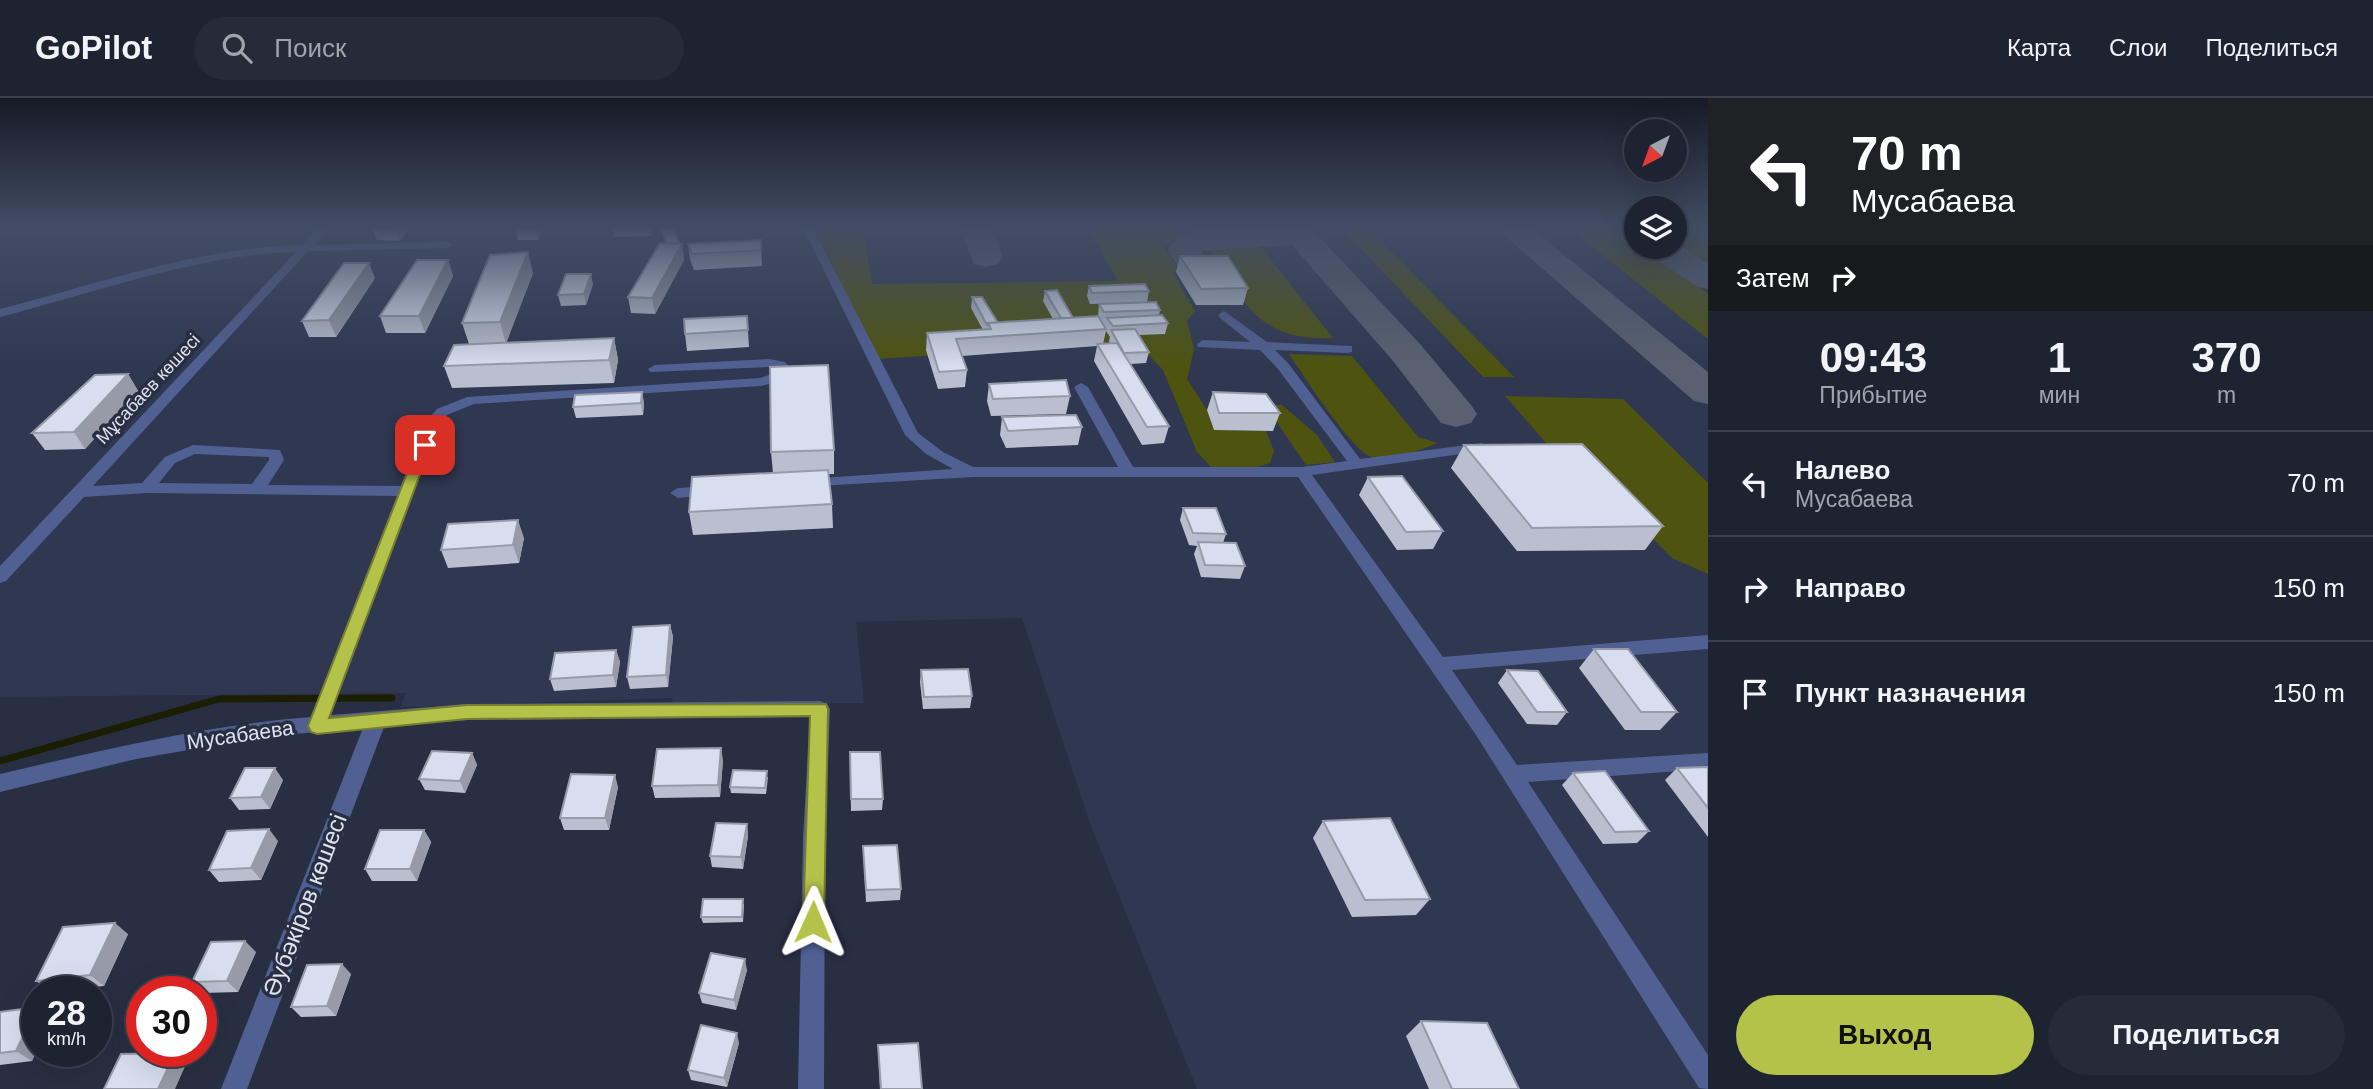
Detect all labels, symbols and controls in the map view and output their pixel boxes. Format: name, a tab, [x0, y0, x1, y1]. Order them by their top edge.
search box	[194, 17, 684, 80]
text: GoPilot	[35, 29, 152, 66]
icon: search	[218, 29, 256, 67]
text: Поиск	[274, 33, 346, 63]
text: Карта	[2007, 34, 2071, 61]
text: Слои	[2109, 34, 2167, 61]
text: Поделиться	[2205, 34, 2338, 61]
north arrow	[1624, 119, 1687, 182]
map controls	[1624, 119, 1687, 259]
icon: left	[1736, 126, 1827, 217]
text: 70 m	[1851, 126, 1963, 180]
text: Мусабаева	[1851, 183, 2015, 219]
button: layers	[1624, 196, 1687, 259]
icon: right	[1824, 259, 1862, 297]
text: Затем	[1736, 263, 1810, 293]
street label: Мұсабаев көшесі	[92, 330, 204, 448]
text: 09:43	[1820, 334, 1927, 381]
text: 1	[2048, 334, 2071, 381]
text: 370	[2192, 334, 2262, 381]
text: Прибытие	[1819, 382, 1927, 408]
text: мин	[2039, 382, 2080, 408]
text: m	[2217, 382, 2236, 408]
pin	[395, 415, 455, 475]
icon: arrive	[406, 426, 444, 464]
text: Налево	[1795, 455, 1890, 485]
icon: left	[1736, 465, 1774, 503]
text: 70 m	[2287, 468, 2345, 498]
text: Мусабаева	[1795, 486, 1913, 512]
icon: right	[1736, 570, 1774, 608]
text: Направо	[1795, 573, 1906, 603]
text: 150 m	[2273, 573, 2345, 603]
icon: arrive	[1736, 675, 1774, 713]
text: Пункт назначения	[1795, 678, 2026, 708]
text: 150 m	[2273, 678, 2345, 708]
street label: Мусабаева	[185, 716, 295, 753]
street label: Әубәкіров көшесі	[257, 810, 352, 1000]
position arrow	[776, 885, 850, 959]
speed limit sign: 30	[126, 976, 217, 1067]
text: 28	[47, 993, 86, 1032]
button: Выход	[1736, 995, 2034, 1075]
button: Поделиться	[2048, 995, 2345, 1075]
text: km/h	[47, 1029, 86, 1049]

